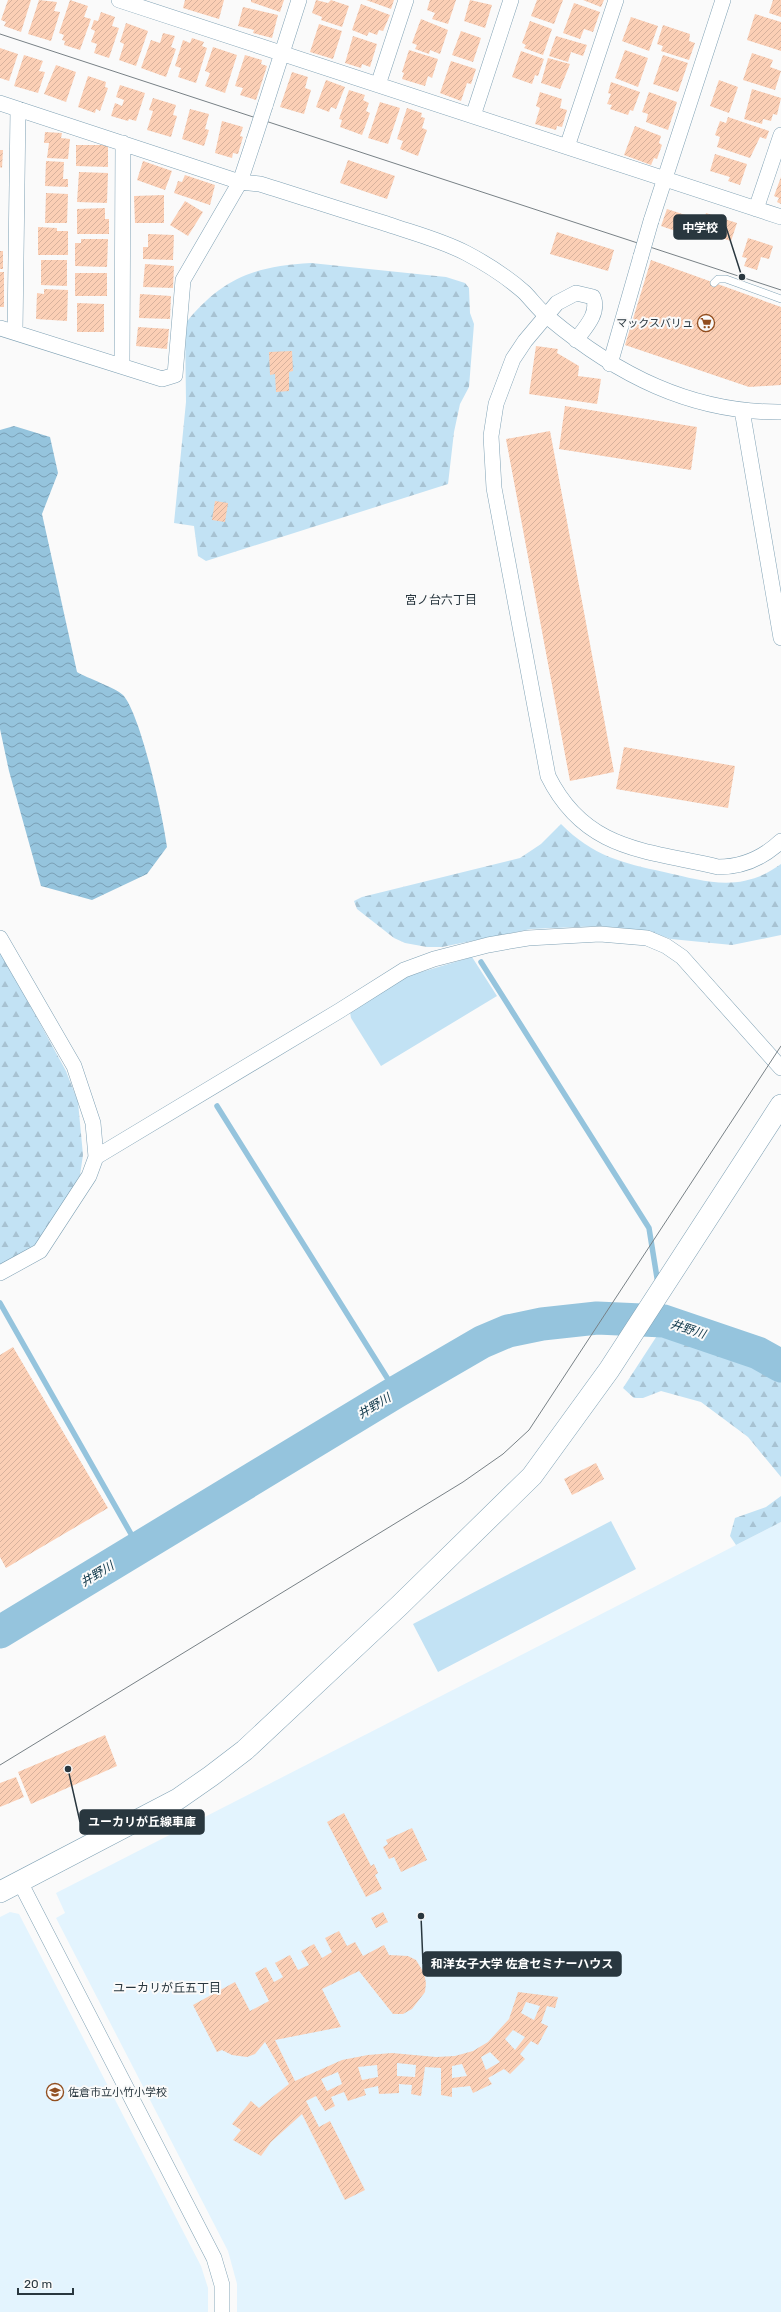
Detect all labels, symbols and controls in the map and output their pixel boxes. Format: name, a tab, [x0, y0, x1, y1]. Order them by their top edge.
callout: 中学校	[674, 215, 726, 239]
text: 中学校	[682, 221, 718, 235]
supermarket icon: マックスバリュ	[696, 313, 716, 333]
place label: マックスバリュ	[616, 317, 693, 330]
district label: 宮ノ台六丁目	[405, 593, 477, 607]
water label: 井野川	[669, 1317, 709, 1342]
water label: 井野川	[355, 1390, 395, 1421]
water label: 井野川	[78, 1558, 118, 1589]
callout: ユーカリが丘線車庫	[80, 1810, 204, 1834]
text: ユーカリが丘線車庫	[88, 1815, 196, 1829]
callout: 和洋女子大学 佐倉セミナーハウス	[423, 1952, 621, 1976]
text: 和洋女子大学 佐倉セミナーハウス	[431, 1957, 613, 1971]
district label: ユーカリが丘五丁目	[113, 1981, 221, 1995]
school or university icon: 佐倉市立小竹小学校	[45, 2082, 65, 2102]
place label: 佐倉市立小竹小学校	[68, 2086, 167, 2099]
scale bar	[18, 2270, 73, 2296]
text: 20 m	[24, 2277, 52, 2291]

